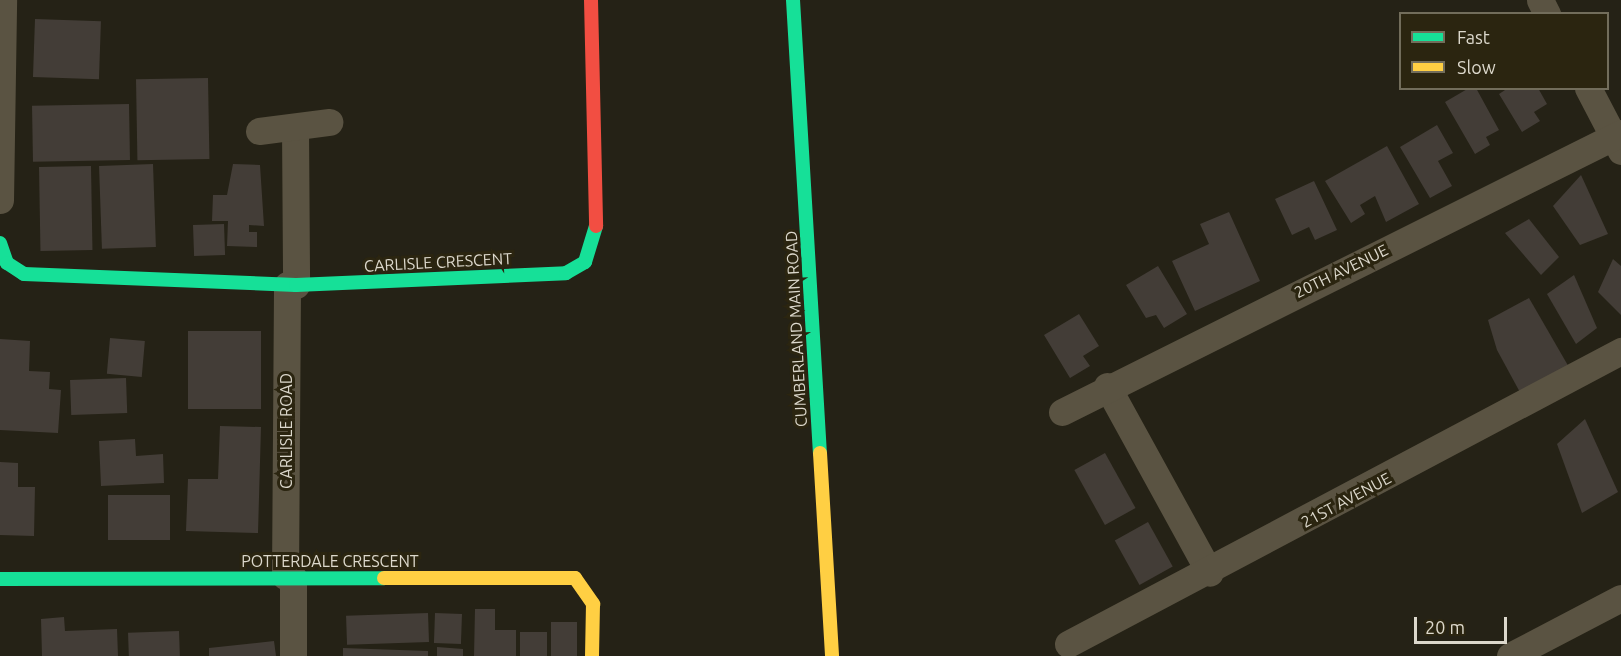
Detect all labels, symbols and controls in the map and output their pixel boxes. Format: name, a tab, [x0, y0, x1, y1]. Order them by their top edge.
legend	[1399, 12, 1609, 90]
text: Fast	[1457, 27, 1490, 47]
text: Slow	[1457, 57, 1496, 77]
street label: CUMBERLAND MAIN ROAD	[781, 230, 811, 428]
street label: 20TH AVENUE	[1291, 240, 1391, 302]
street label: CARLISLE CRESCENT	[363, 249, 513, 275]
street label: CARLISLE ROAD	[276, 373, 296, 489]
street label: 21ST AVENUE	[1298, 468, 1394, 532]
street label: POTTERDALE CRESCENT	[241, 551, 419, 571]
scale bar	[1417, 605, 1510, 643]
text: 20 m	[1425, 617, 1465, 637]

